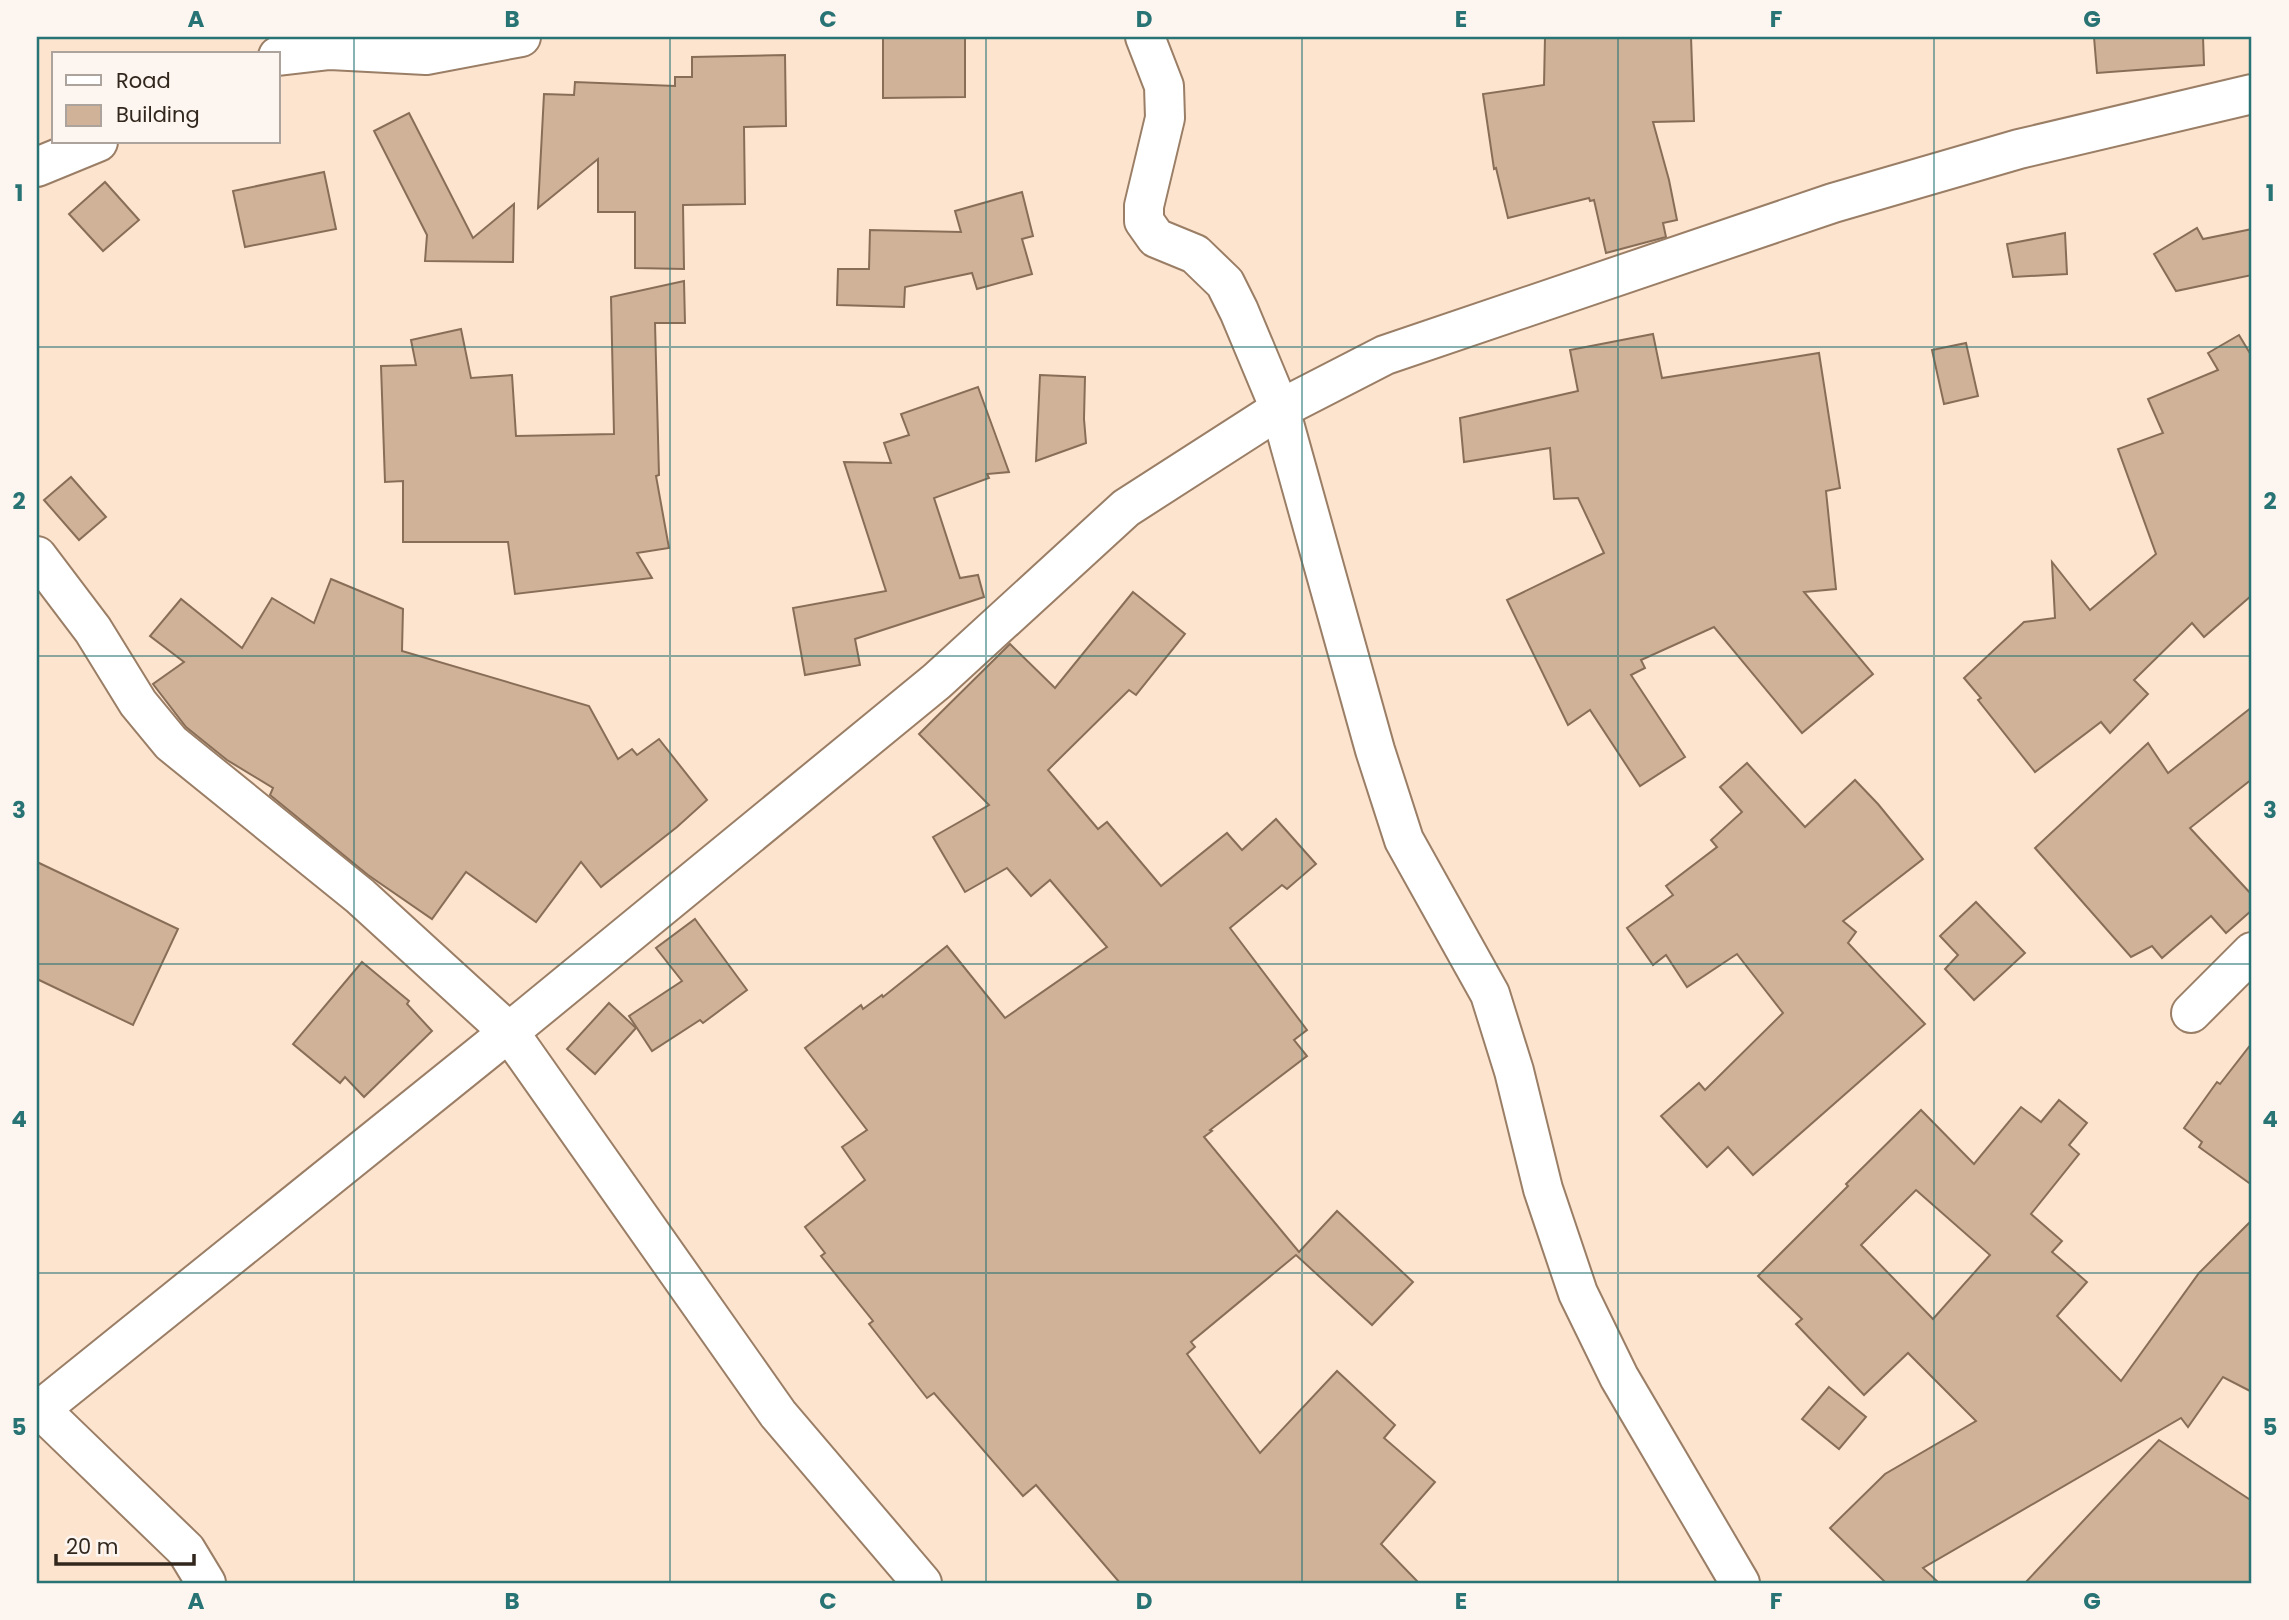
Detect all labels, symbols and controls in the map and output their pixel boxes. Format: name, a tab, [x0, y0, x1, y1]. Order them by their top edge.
text: A	[188, 3, 205, 35]
text: B	[504, 3, 520, 35]
text: C	[819, 3, 837, 35]
text: D	[1136, 3, 1152, 35]
text: E	[1455, 3, 1467, 35]
text: F	[1770, 3, 1782, 35]
text: G	[2083, 3, 2101, 35]
legend	[52, 52, 280, 144]
text: Road	[116, 66, 171, 95]
text: Building	[116, 100, 200, 129]
text: 1	[15, 177, 23, 209]
text: 1	[2266, 177, 2274, 209]
text: 2	[12, 485, 26, 517]
text: 2	[2263, 485, 2277, 517]
text: 3	[12, 794, 26, 826]
text: 3	[2263, 794, 2277, 826]
text: 4	[11, 1103, 27, 1135]
text: 4	[2262, 1103, 2278, 1135]
text: 5	[12, 1411, 26, 1443]
text: 5	[2263, 1411, 2277, 1443]
scale bar	[56, 1522, 194, 1566]
text: 20 m	[66, 1532, 119, 1561]
text: A	[188, 1585, 205, 1617]
text: B	[504, 1585, 520, 1617]
text: C	[819, 1585, 837, 1617]
text: D	[1136, 1585, 1152, 1617]
text: E	[1455, 1585, 1467, 1617]
text: F	[1770, 1585, 1782, 1617]
text: G	[2083, 1585, 2101, 1617]

